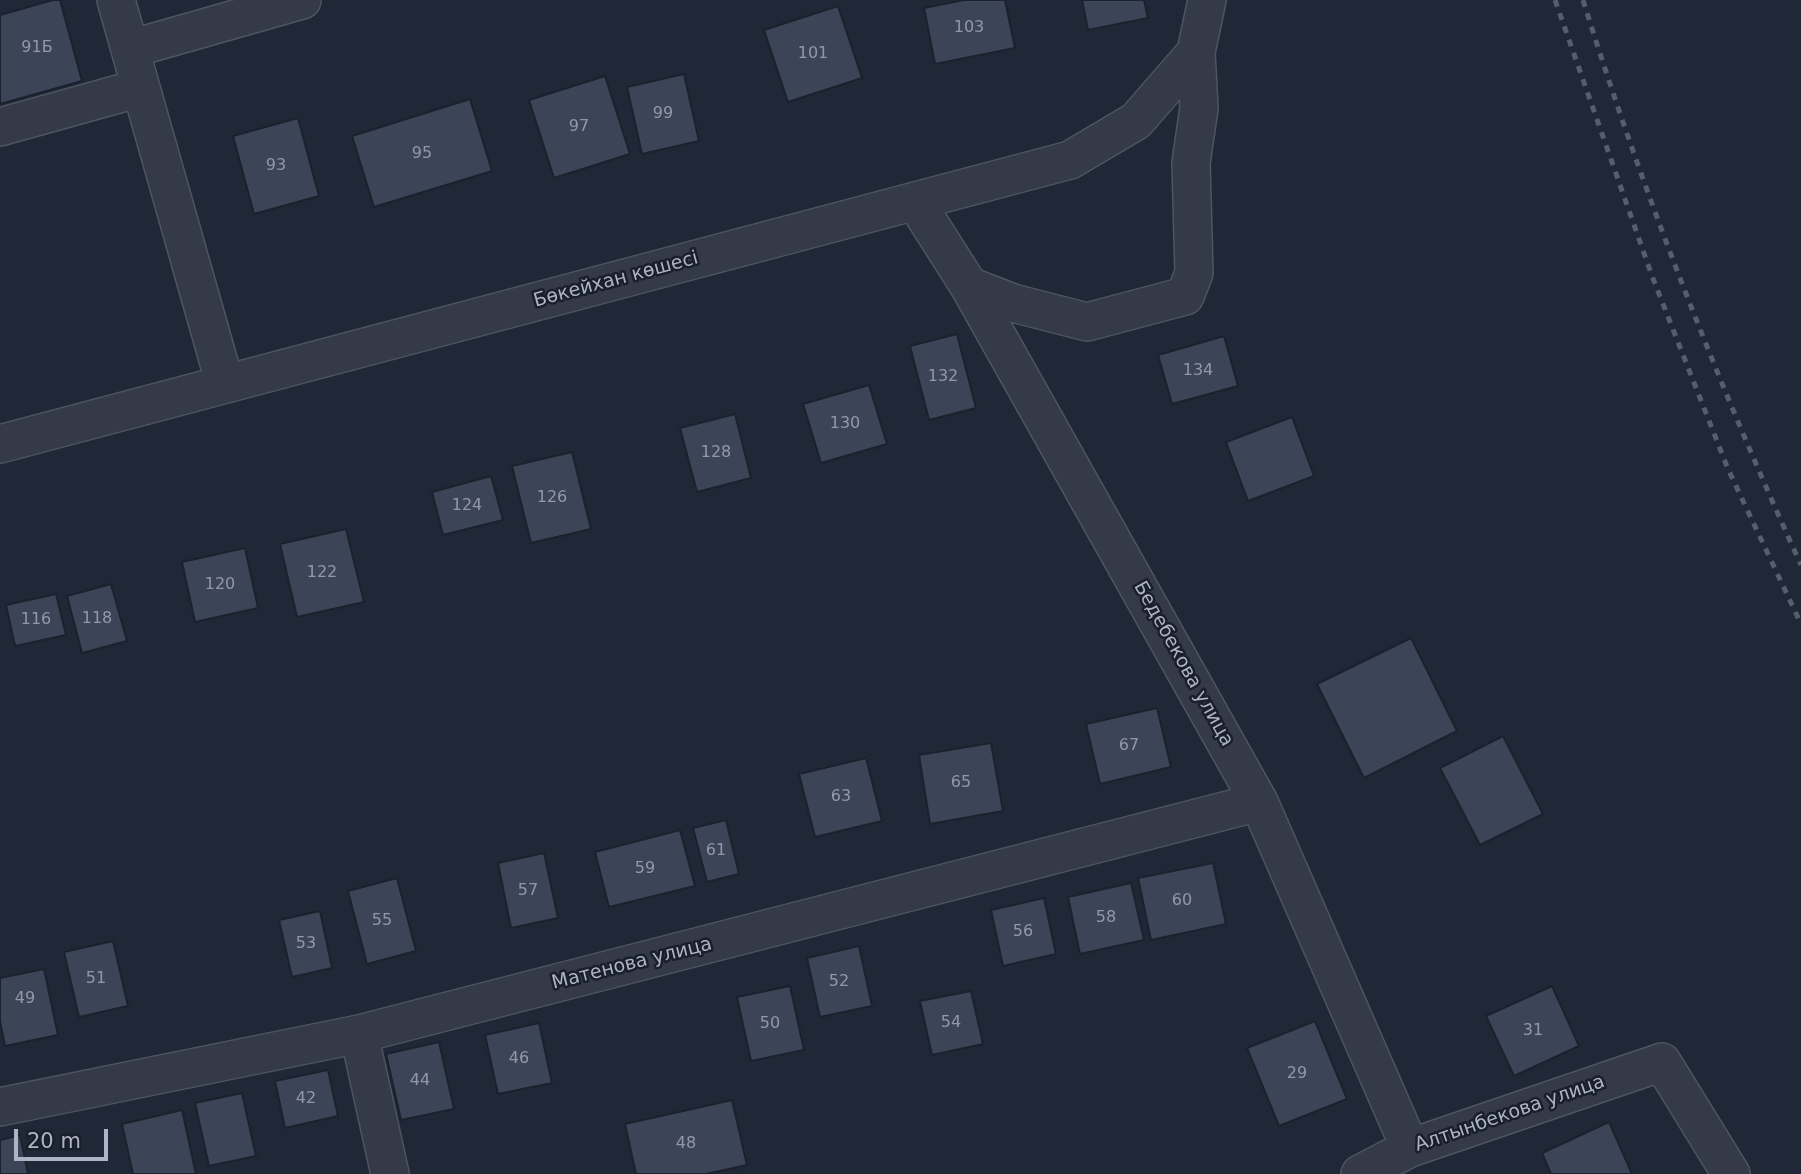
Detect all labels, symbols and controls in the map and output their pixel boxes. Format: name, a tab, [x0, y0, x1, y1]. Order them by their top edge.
house number: 103	[954, 18, 984, 38]
house number: 91Б	[21, 38, 53, 58]
house number: 101	[798, 44, 828, 64]
house number: 99	[653, 104, 673, 124]
house number: 97	[569, 117, 589, 137]
house number: 95	[412, 144, 432, 164]
house number: 93	[266, 156, 286, 176]
street label: Бөкейхан көшесі	[531, 247, 701, 313]
house number: 134	[1183, 361, 1213, 381]
house number: 132	[928, 367, 958, 387]
house number: 130	[830, 414, 860, 434]
house number: 128	[701, 443, 731, 463]
house number: 126	[537, 488, 567, 508]
house number: 124	[452, 496, 482, 516]
house number: 122	[307, 563, 337, 583]
house number: 120	[205, 575, 235, 595]
street label: Бедебекова улица	[1128, 577, 1238, 751]
house number: 118	[82, 609, 112, 629]
house number: 116	[21, 610, 51, 630]
house number: 67	[1119, 736, 1139, 756]
house number: 65	[951, 773, 971, 793]
house number: 63	[831, 787, 851, 807]
house number: 61	[706, 841, 726, 861]
house number: 59	[635, 859, 655, 879]
house number: 57	[518, 881, 538, 901]
house number: 60	[1172, 891, 1192, 911]
house number: 58	[1096, 908, 1116, 928]
house number: 55	[372, 911, 392, 931]
house number: 56	[1013, 922, 1033, 942]
street label: Матенова улица	[550, 933, 714, 995]
house number: 53	[296, 934, 316, 954]
house number: 51	[86, 969, 106, 989]
house number: 52	[829, 972, 849, 992]
house number: 49	[15, 989, 35, 1009]
house number: 54	[941, 1013, 961, 1033]
house number: 50	[760, 1014, 780, 1034]
house number: 31	[1523, 1021, 1543, 1041]
house number: 46	[509, 1049, 529, 1069]
house number: 29	[1287, 1064, 1307, 1084]
house number: 44	[410, 1071, 430, 1091]
street label: Алтынбекова улица	[1412, 1071, 1608, 1157]
house number: 42	[296, 1089, 316, 1109]
scale bar	[18, 1114, 112, 1158]
text: 20 m	[27, 1129, 81, 1153]
house number: 48	[676, 1134, 696, 1154]

